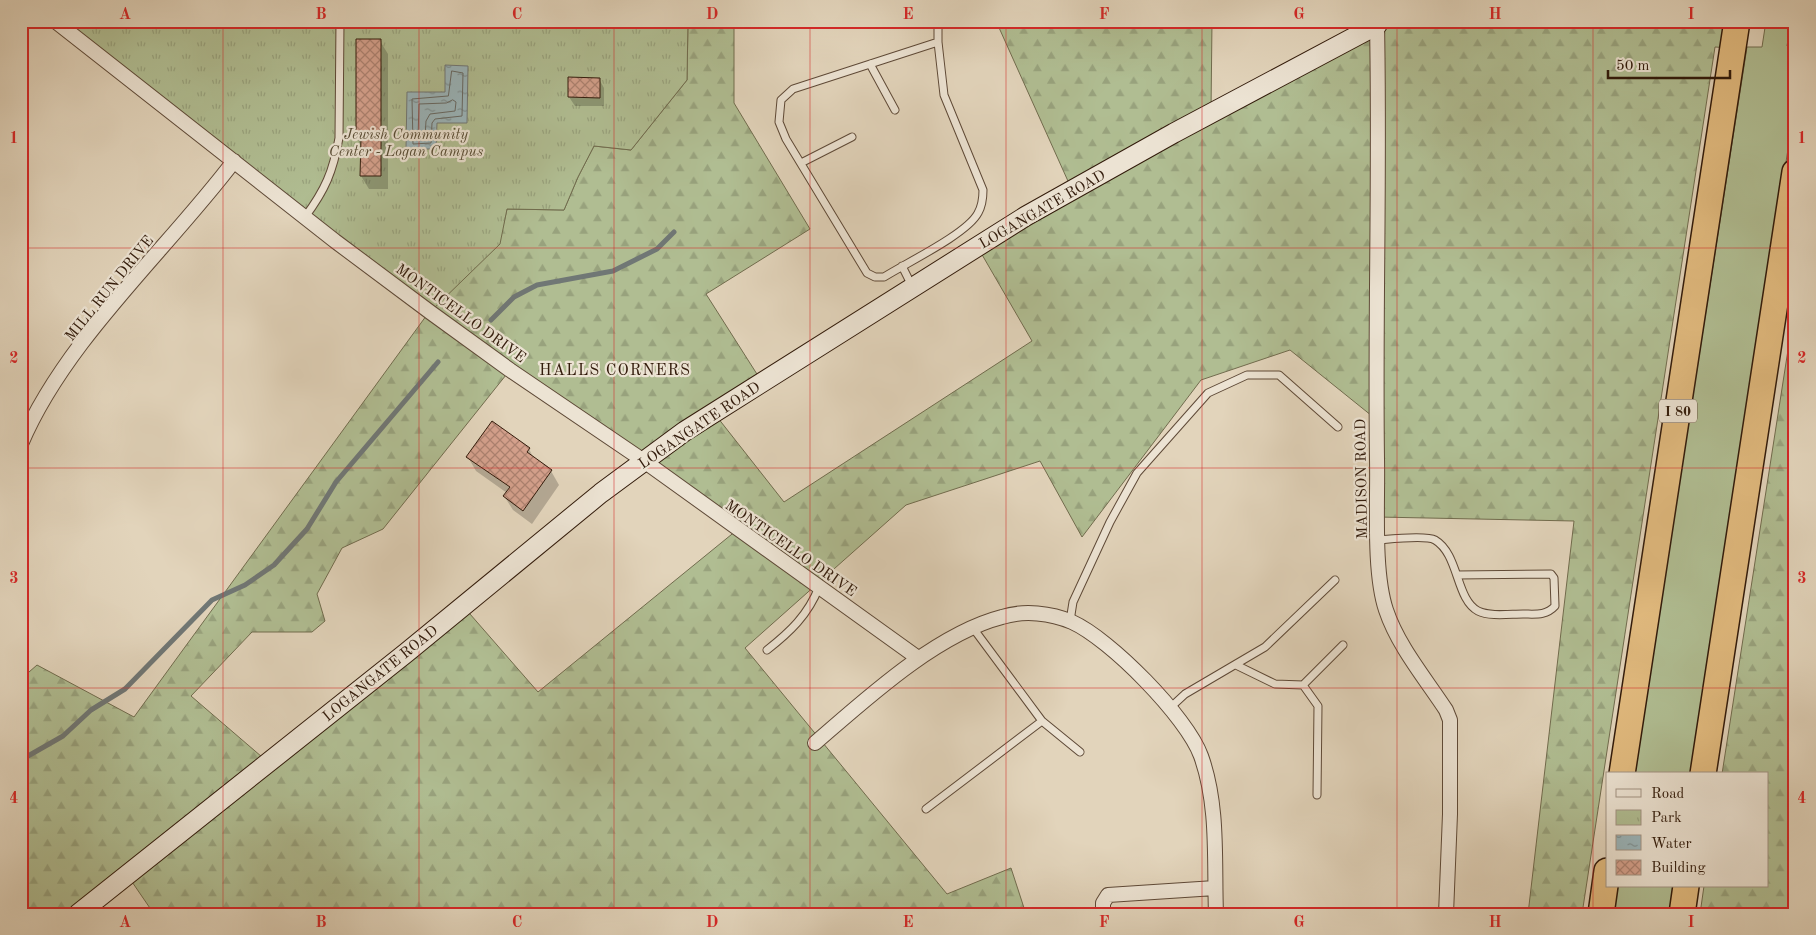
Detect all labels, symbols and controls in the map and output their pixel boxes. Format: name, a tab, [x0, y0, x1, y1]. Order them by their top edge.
text: A	[119, 7, 131, 23]
text: B	[315, 7, 327, 23]
text: C	[512, 7, 522, 23]
text: D	[706, 7, 718, 23]
text: E	[902, 7, 914, 23]
text: F	[1099, 7, 1110, 23]
text: G	[1293, 7, 1305, 23]
text: H	[1488, 7, 1502, 23]
text: I	[1687, 7, 1695, 23]
scale bar	[1608, 48, 1731, 80]
text: 50 m	[1616, 59, 1650, 74]
park label: Jewish Community Center - Logan Campus	[329, 128, 483, 160]
text: 1	[9, 131, 19, 147]
text: 1	[1797, 131, 1807, 147]
street label: LOGANGATE ROAD	[977, 168, 1108, 253]
street label: MILL RUN DRIVE	[63, 233, 157, 344]
street label: MONTICELLO DRIVE	[392, 262, 528, 366]
text: 2	[9, 351, 19, 367]
text: 2	[1797, 351, 1807, 367]
district label: HALLS CORNERS	[539, 363, 691, 379]
street label: LOGANGATE ROAD	[636, 380, 763, 472]
road number: I 80	[1659, 400, 1697, 422]
street label: MADISON ROAD	[1354, 419, 1371, 539]
street label: MONTICELLO DRIVE	[722, 498, 859, 600]
text: 3	[9, 571, 19, 587]
text: 3	[1797, 571, 1807, 587]
street label: LOGANGATE ROAD	[321, 623, 441, 725]
legend	[1606, 772, 1768, 888]
text: Road	[1651, 787, 1685, 802]
text: 4	[9, 791, 19, 807]
text: 4	[1797, 791, 1807, 807]
text: Park	[1651, 811, 1682, 826]
text: Water	[1651, 837, 1692, 852]
text: Building	[1651, 861, 1706, 876]
text: A	[119, 915, 131, 931]
text: B	[315, 915, 327, 931]
text: C	[512, 915, 522, 931]
text: D	[706, 915, 718, 931]
text: E	[902, 915, 914, 931]
text: F	[1099, 915, 1110, 931]
text: G	[1293, 915, 1305, 931]
text: H	[1488, 915, 1502, 931]
text: I	[1687, 915, 1695, 931]

